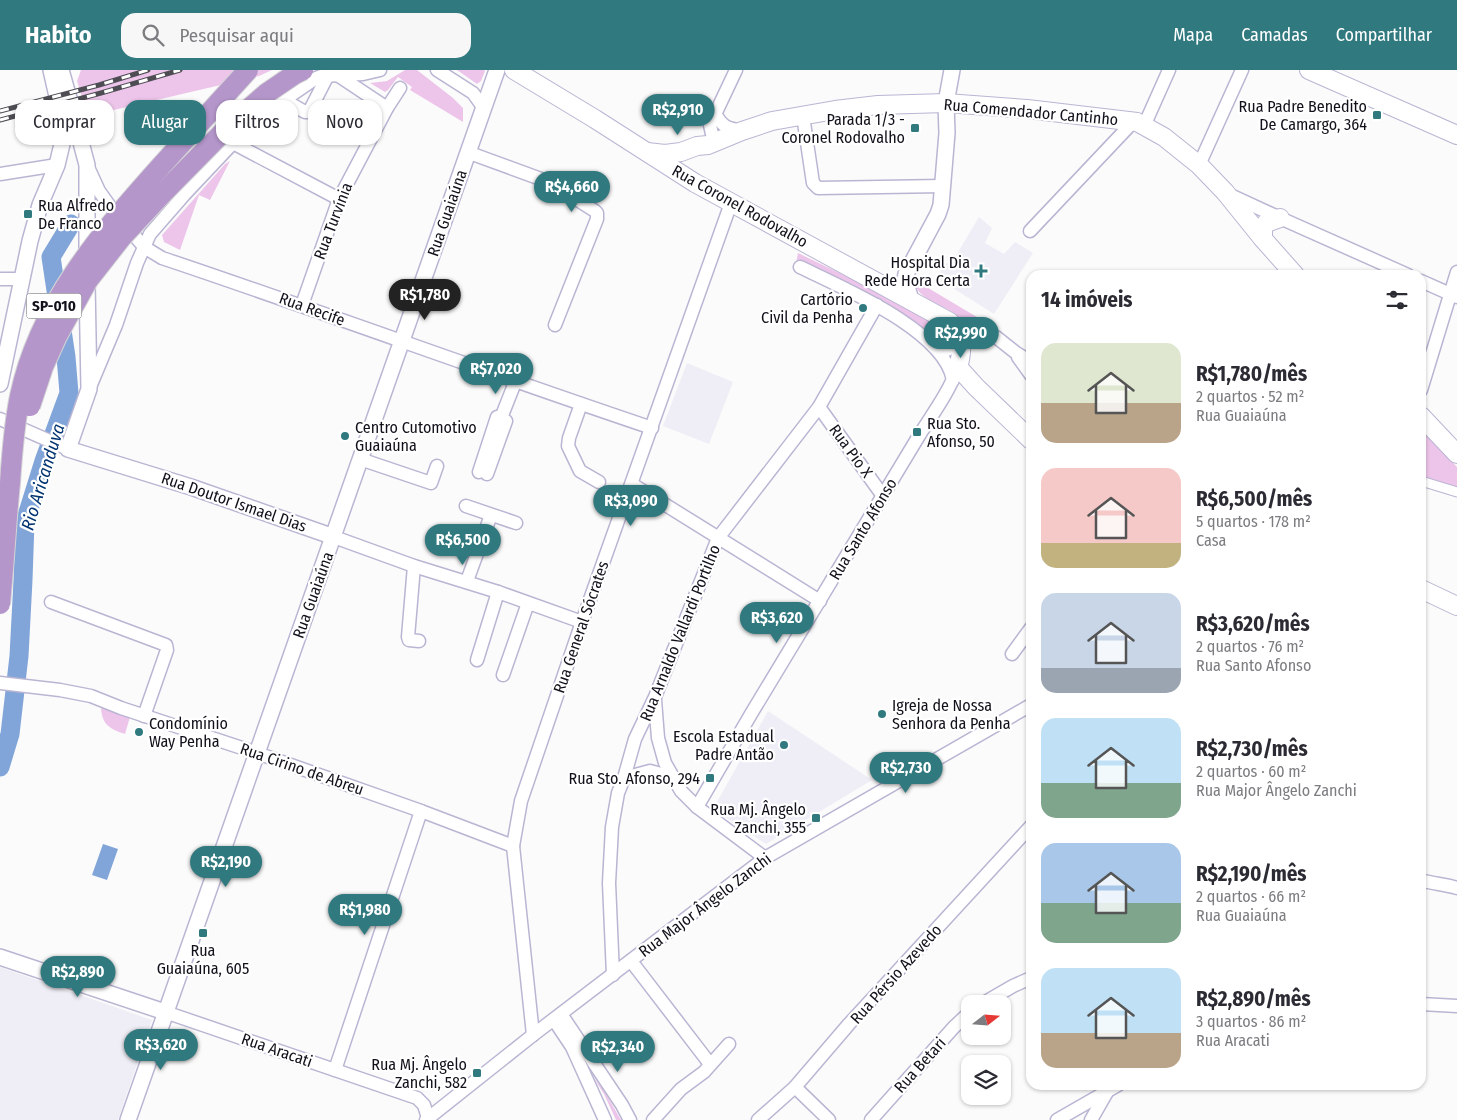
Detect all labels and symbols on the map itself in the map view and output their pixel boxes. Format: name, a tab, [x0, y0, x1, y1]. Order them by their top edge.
pin: R$2,910	[632, 93, 724, 136]
street label: Rua Comendador Cantinho	[943, 95, 1119, 129]
place label: Rua Padre Benedito De Camargo, 364	[1239, 97, 1367, 134]
marker: Rua Padre Benedito De Camargo, 364	[1371, 109, 1383, 121]
place label: Parada 1/3 - Coronel Rodovalho	[781, 110, 905, 147]
marker: Parada 1/3 - Coronel Rodovalho	[909, 122, 921, 134]
street label: Rua Coronel Rodovalho	[669, 161, 811, 251]
street label: Rua Guaiaúna	[423, 167, 471, 259]
pin: R$4,660	[526, 170, 618, 213]
street label: Rua Turvínia	[310, 180, 356, 262]
place label: Rua Alfredo De Franco	[38, 196, 114, 233]
marker: Rua Alfredo De Franco	[22, 208, 34, 220]
place label: Hospital Dia Rede Hora Certa	[864, 253, 970, 290]
marker: Hospital Dia Rede Hora Certa	[974, 264, 988, 278]
pin: R$1,780	[379, 278, 471, 321]
street label: Rua Recife	[277, 288, 348, 330]
place label: Cartório Civil da Penha	[761, 290, 853, 327]
road number: SP-010	[27, 294, 82, 318]
marker: Cartório Civil da Penha	[857, 302, 869, 314]
pin: R$2,990	[915, 316, 1007, 359]
pin: R$7,020	[450, 352, 542, 395]
place label: Rua Sto. Afonso, 50	[927, 414, 995, 451]
place label: Centro Cutomotivo Guaiaúna	[355, 418, 477, 455]
water label: Rio Aricanduva	[16, 421, 70, 533]
street label: Rua Pio X	[825, 421, 877, 481]
marker: Rua Sto. Afonso, 50	[911, 426, 923, 438]
marker: Centro Cutomotivo Guaiaúna	[339, 430, 351, 442]
street label: Rua Doutor Ismael Dias	[159, 468, 309, 536]
street label: Rua Santo Afonso	[825, 475, 901, 583]
pin: R$3,090	[585, 484, 677, 527]
pin: R$6,500	[417, 524, 509, 566]
street label: Rua Arnaldo Vallardi Portilho	[636, 542, 724, 724]
street label: Rua Guaiaúna	[289, 549, 337, 641]
street label: Rua General Sócrates	[549, 558, 613, 696]
pin: R$3,620	[731, 602, 823, 644]
place label: Igreja de Nossa Senhora da Penha	[892, 696, 1011, 733]
marker: Igreja de Nossa Senhora da Penha	[876, 708, 888, 720]
place label: Condomínio Way Penha	[149, 714, 228, 751]
marker: Condomínio Way Penha	[133, 726, 145, 738]
place label: Escola Estadual Padre Antão	[673, 727, 774, 764]
street label: Rua Cirino de Abreu	[238, 739, 366, 799]
marker: Escola Estadual Padre Antão	[778, 739, 790, 751]
pin: R$2,730	[860, 752, 952, 794]
place label: Rua Sto. Afonso, 294	[568, 769, 700, 788]
marker: Rua Sto. Afonso, 294	[704, 772, 716, 784]
place label: Rua Mj. Ângelo Zanchi, 355	[710, 800, 806, 837]
marker: Rua Mj. Ângelo Zanchi, 355	[810, 812, 822, 824]
pin: R$2,190	[180, 846, 272, 888]
street label: Rua Major Ângelo Zanchi	[635, 849, 775, 961]
pin: R$1,980	[319, 894, 411, 936]
street label: Rua Pérsio Azevedo	[846, 920, 946, 1028]
marker: Rua Guaiaúna, 605	[197, 927, 209, 939]
place label: Rua Guaiaúna, 605	[157, 941, 249, 978]
pin: R$2,890	[32, 956, 124, 998]
north arrow	[961, 995, 1011, 1045]
pin: R$3,620	[115, 1028, 207, 1071]
street label: Rua Aracati	[239, 1029, 315, 1071]
pin: R$2,340	[572, 1030, 664, 1073]
street label: Rua Betari	[890, 1033, 950, 1097]
place label: Rua Mj. Ângelo Zanchi, 582	[371, 1055, 467, 1092]
marker: Rua Mj. Ângelo Zanchi, 582	[471, 1067, 483, 1079]

